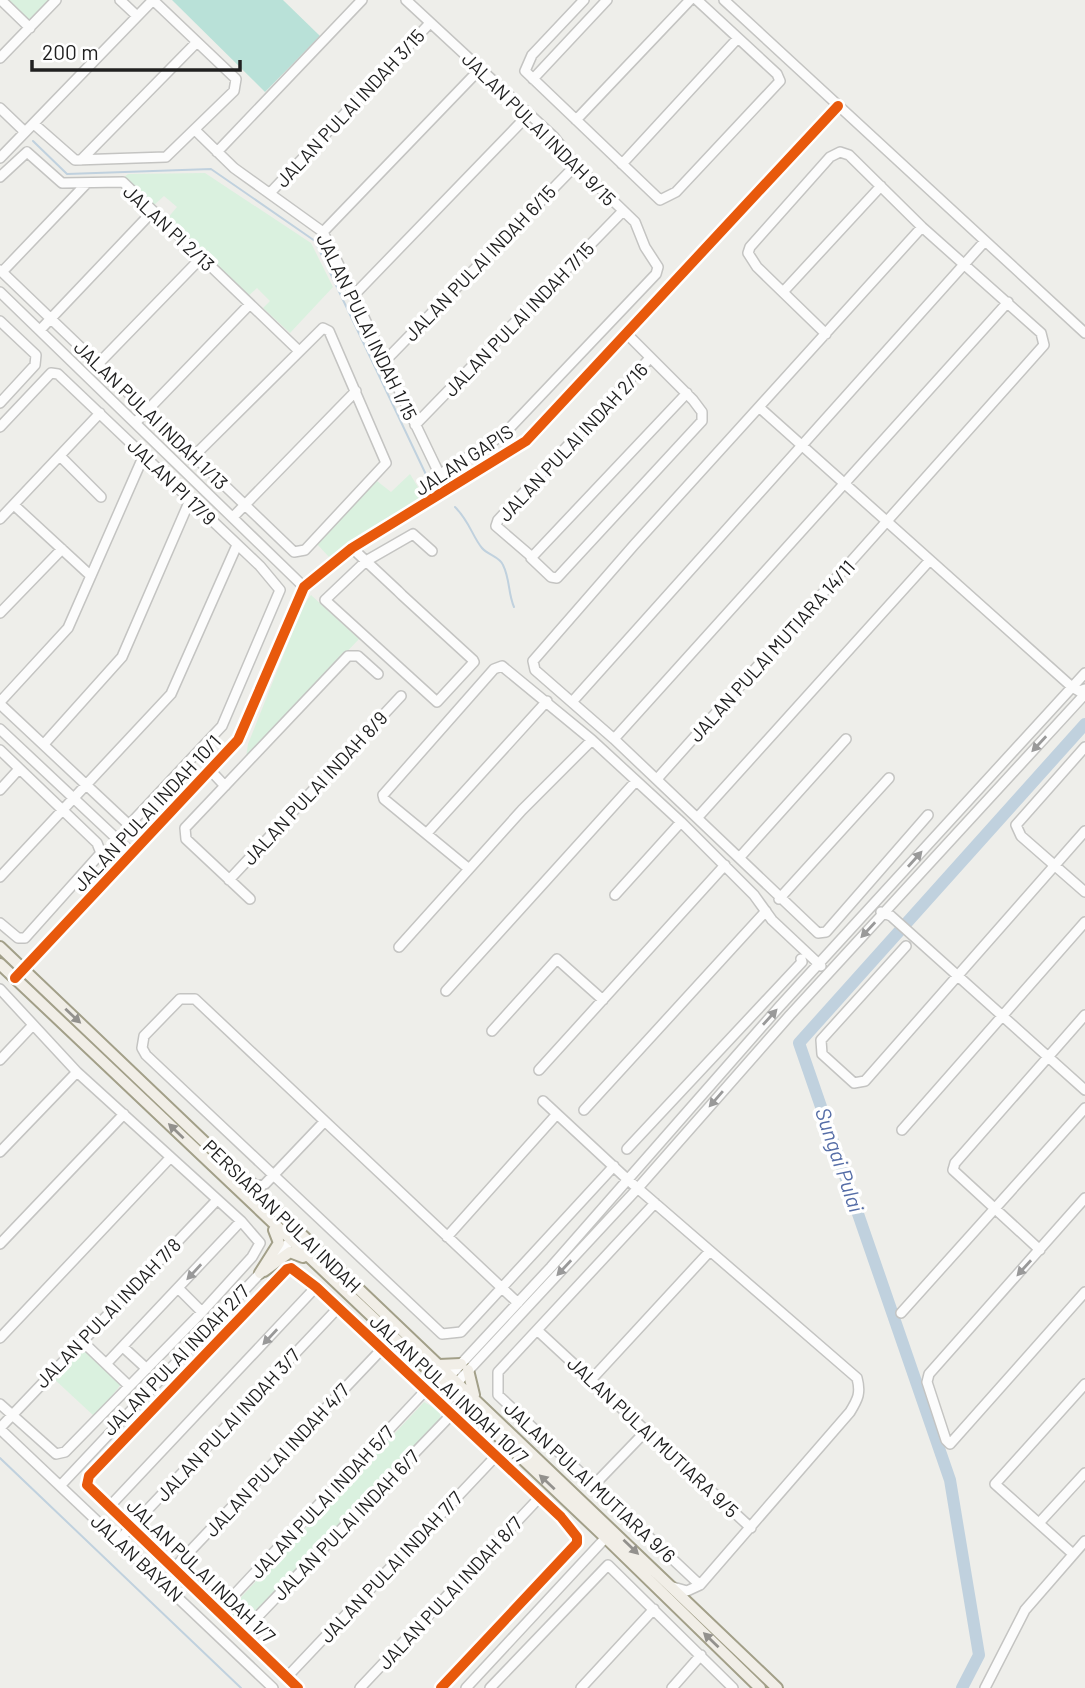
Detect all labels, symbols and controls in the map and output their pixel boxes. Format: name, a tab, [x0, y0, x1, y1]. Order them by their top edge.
street label: JALAN PULAI INDAH 3/15	[270, 24, 429, 192]
scale bar	[32, 28, 240, 72]
text: 200 m	[42, 39, 99, 64]
street label: JALAN PULAI INDAH 9/15	[458, 47, 621, 210]
street label: JALAN PI 2/13	[119, 180, 220, 276]
street label: JALAN PULAI INDAH 6/15	[399, 180, 560, 345]
street label: JALAN PULAI INDAH 1/15	[312, 230, 423, 424]
street label: JALAN PULAI INDAH 7/15	[439, 237, 598, 401]
street label: JALAN PULAI INDAH 1/13	[70, 335, 233, 494]
street label: JALAN PULAI INDAH 2/16	[493, 358, 652, 526]
street label: JALAN GAPIS	[410, 419, 517, 500]
street label: JALAN PI 17/9	[123, 434, 221, 530]
street label: JALAN PULAI MUTIARA 14/11	[684, 555, 859, 746]
street label: JALAN PULAI INDAH 8/9	[238, 706, 392, 869]
street label: JALAN PULAI INDAH 10/1	[68, 730, 225, 896]
one-way arrow	[1031, 735, 1047, 752]
one-way arrow	[907, 851, 923, 868]
one-way arrow	[861, 921, 877, 938]
one-way arrow	[64, 1008, 81, 1024]
one-way arrow	[762, 1009, 777, 1026]
one-way arrow	[709, 1091, 724, 1108]
water label: Sungai Pulai	[811, 1104, 870, 1216]
one-way arrow	[168, 1124, 185, 1140]
street label: PERSIARAN PULAI INDAH	[199, 1134, 366, 1297]
street label: JALAN PULAI INDAH 7/8	[30, 1233, 185, 1392]
one-way arrow	[557, 1259, 573, 1276]
one-way arrow	[1016, 1259, 1032, 1277]
one-way arrow	[187, 1263, 203, 1280]
street label: JALAN PULAI INDAH 2/7	[98, 1279, 254, 1440]
street label: JALAN PULAI INDAH 10/7	[365, 1309, 533, 1468]
one-way arrow	[262, 1328, 278, 1345]
street label: JALAN PULAI INDAH 3/7	[151, 1344, 304, 1506]
street label: JALAN PULAI MUTIARA 9/5	[563, 1351, 744, 1522]
street label: JALAN PULAI INDAH 4/7	[200, 1378, 354, 1541]
street label: JALAN PULAI MUTIARA 9/6	[500, 1396, 681, 1567]
street label: JALAN PULAI INDAH 5/7	[245, 1421, 398, 1583]
street label: JALAN PULAI INDAH 6/7	[268, 1445, 424, 1605]
one-way arrow	[539, 1475, 556, 1491]
street label: JALAN PULAI INDAH 7/7	[315, 1486, 467, 1647]
street label: JALAN PULAI INDAH 1/7	[122, 1494, 280, 1647]
street label: JALAN BAYAN	[87, 1509, 188, 1606]
street label: JALAN PULAI INDAH 8/7	[373, 1511, 526, 1674]
one-way arrow	[622, 1538, 639, 1554]
one-way arrow	[703, 1633, 720, 1649]

